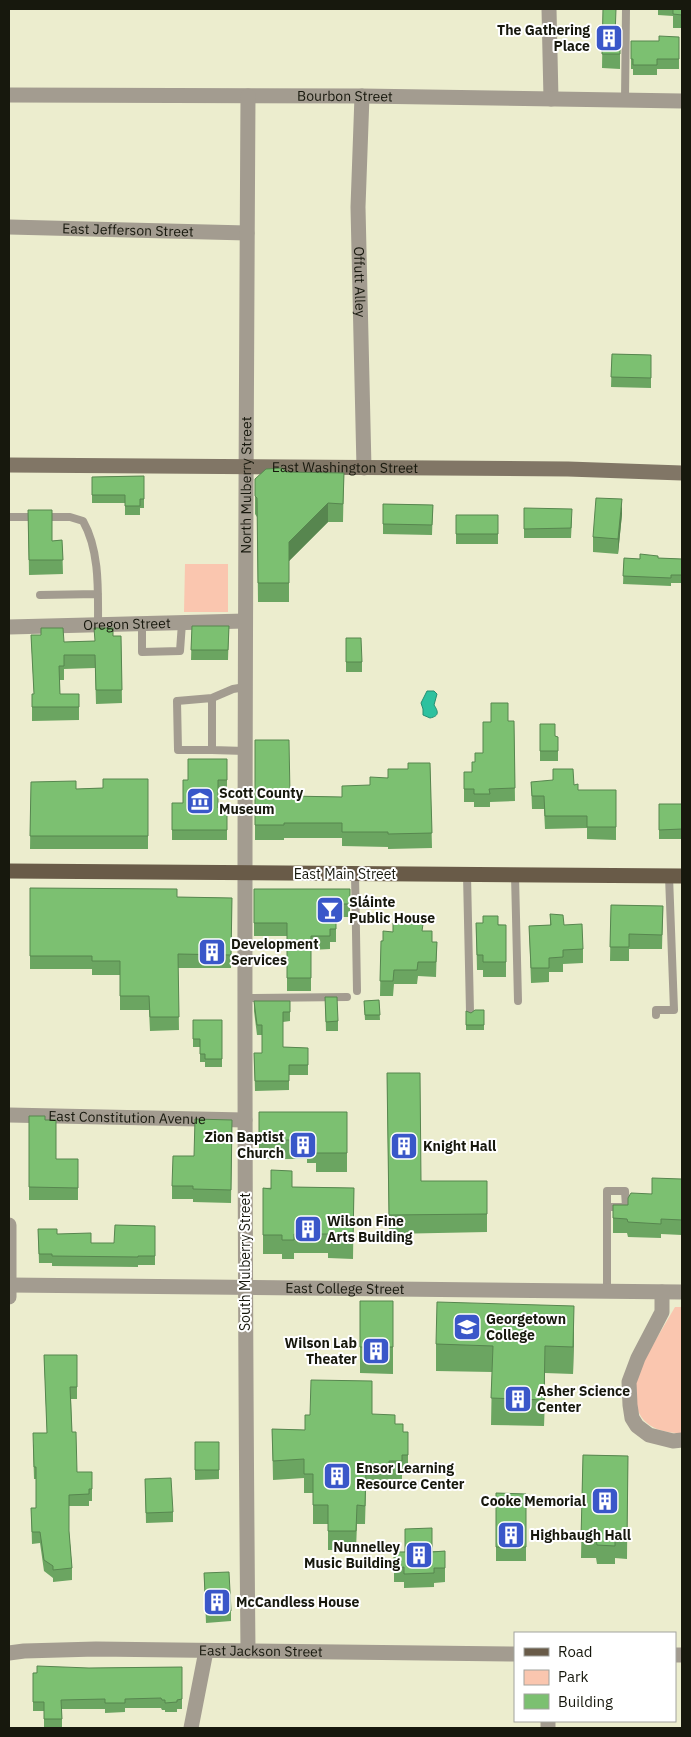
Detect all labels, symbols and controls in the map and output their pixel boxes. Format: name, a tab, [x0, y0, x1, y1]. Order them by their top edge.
place label: The Gathering Place	[497, 21, 590, 55]
building icon: The Gathering Place	[594, 23, 624, 53]
street label: Bourbon Street	[297, 87, 393, 105]
street label: East Jefferson Street	[62, 219, 194, 241]
street label: Offutt Alley	[350, 246, 370, 318]
street label: North Mulberry Street	[237, 416, 255, 554]
street label: East Washington Street	[272, 458, 418, 477]
street label: Oregon Street	[83, 614, 171, 634]
place label: Scott County Museum	[219, 784, 304, 818]
museum icon: Scott County Museum	[185, 786, 215, 816]
street label: East Main Street	[294, 865, 396, 883]
place label: Sláinte Public House	[349, 893, 435, 927]
bar icon: Sláinte Public House	[315, 895, 345, 925]
place label: Development Services	[231, 935, 319, 969]
building icon: Development Services	[197, 937, 227, 967]
street label: East Constitution Avenue	[48, 1107, 206, 1128]
place label: Zion Baptist Church	[205, 1128, 284, 1162]
building icon: Zion Baptist Church	[288, 1130, 318, 1160]
building icon: Knight Hall	[389, 1131, 419, 1161]
place label: Knight Hall	[423, 1137, 496, 1155]
street label: South Mulberry Street	[236, 1193, 254, 1331]
place label: Wilson Fine Arts Building	[327, 1212, 413, 1246]
building icon: Wilson Fine Arts Building	[293, 1214, 323, 1244]
street label: East College Street	[285, 1279, 405, 1298]
place label: Georgetown College	[486, 1310, 566, 1344]
school or university icon: Georgetown College	[452, 1312, 482, 1342]
place label: Wilson Lab Theater	[285, 1334, 357, 1368]
building icon: Wilson Lab Theater	[361, 1336, 391, 1366]
place label: Asher Science Center	[537, 1382, 630, 1416]
building icon: Asher Science Center	[503, 1384, 533, 1414]
place label: Ensor Learning Resource Center	[356, 1459, 465, 1493]
building icon: Ensor Learning Resource Center	[322, 1461, 352, 1491]
building icon: Cooke Memorial	[590, 1486, 620, 1516]
place label: Cooke Memorial	[481, 1492, 586, 1510]
building icon: Highbaugh Hall	[496, 1520, 526, 1550]
place label: Highbaugh Hall	[530, 1526, 631, 1544]
place label: Nunnelley Music Building	[304, 1538, 401, 1572]
building icon: Nunnelley Music Building	[404, 1540, 434, 1570]
building icon: McCandless House	[202, 1587, 232, 1617]
place label: McCandless House	[236, 1593, 359, 1611]
legend	[514, 1632, 676, 1722]
street label: East Jackson Street	[199, 1641, 323, 1661]
text: Road	[558, 1642, 593, 1661]
text: Park	[558, 1667, 588, 1686]
text: Building	[558, 1692, 613, 1711]

